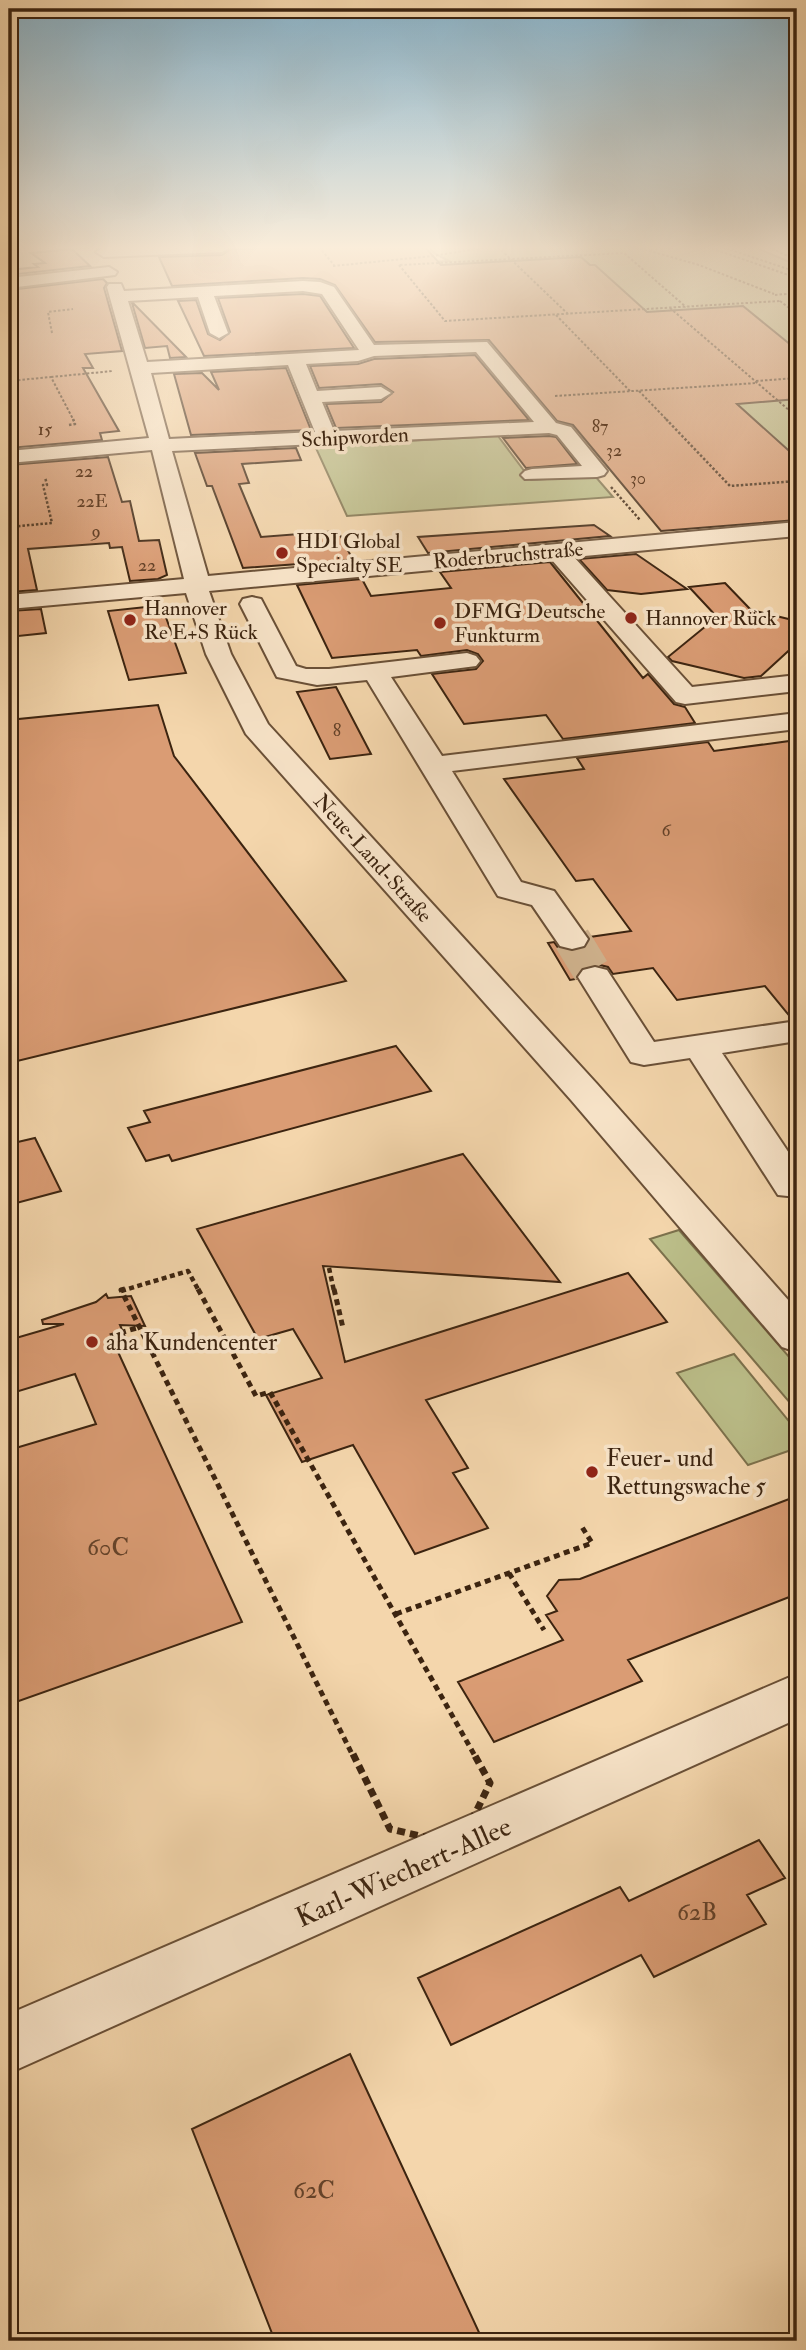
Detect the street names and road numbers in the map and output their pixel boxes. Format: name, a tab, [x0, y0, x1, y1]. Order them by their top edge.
street label: Schipworden	[301, 421, 410, 454]
street label: Roderbruchstraße	[432, 535, 585, 576]
street label: Neue-Land-Straße	[308, 788, 438, 929]
street label: Karl-Wiechert-Allee	[290, 1809, 517, 1936]

